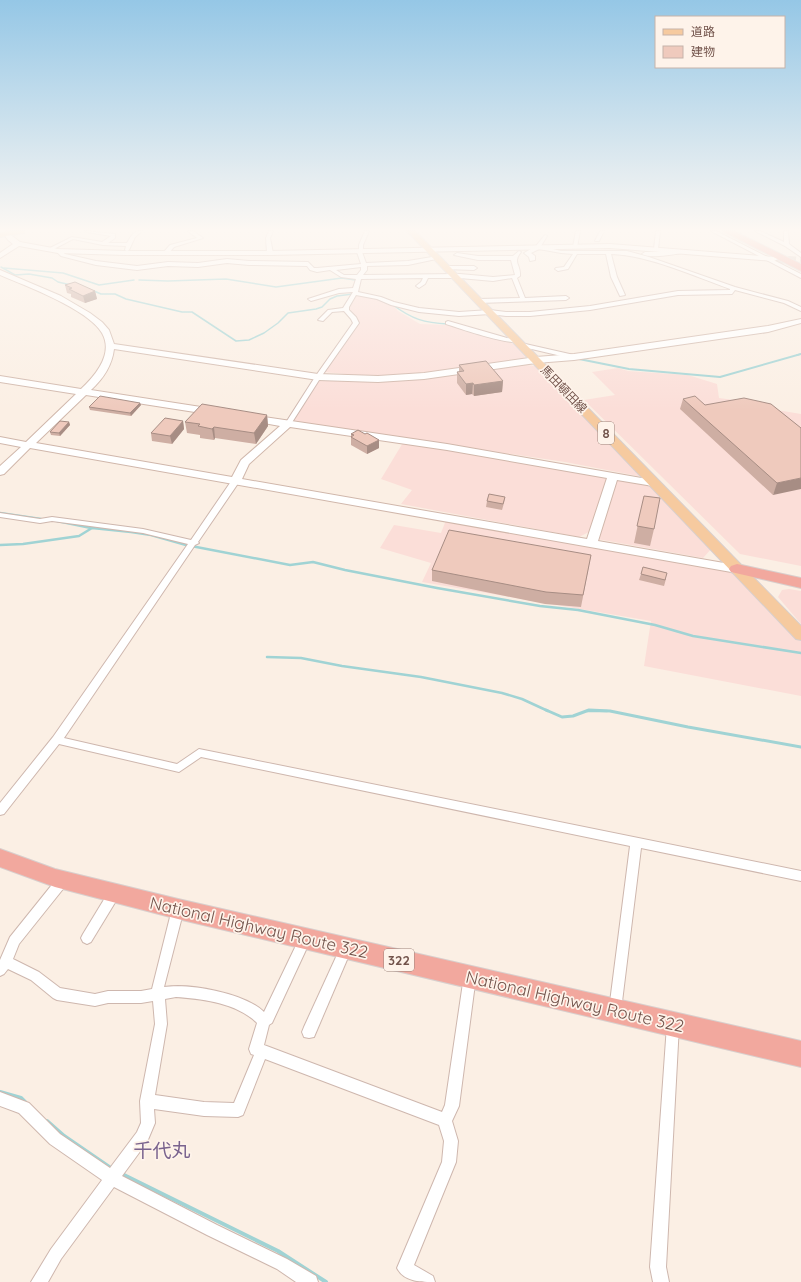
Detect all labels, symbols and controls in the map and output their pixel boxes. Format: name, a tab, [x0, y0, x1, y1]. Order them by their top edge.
legend	[655, 16, 785, 68]
text: 道路	[691, 24, 715, 39]
text: 建物	[691, 44, 715, 59]
street label: 馬田頓田線	[538, 362, 590, 416]
road number: 8	[598, 422, 614, 444]
street label: National Highway Route 322	[148, 892, 370, 962]
road number: 322	[384, 949, 414, 971]
street label: National Highway Route 322	[464, 966, 686, 1036]
district label: 千代丸	[133, 1138, 191, 1162]

